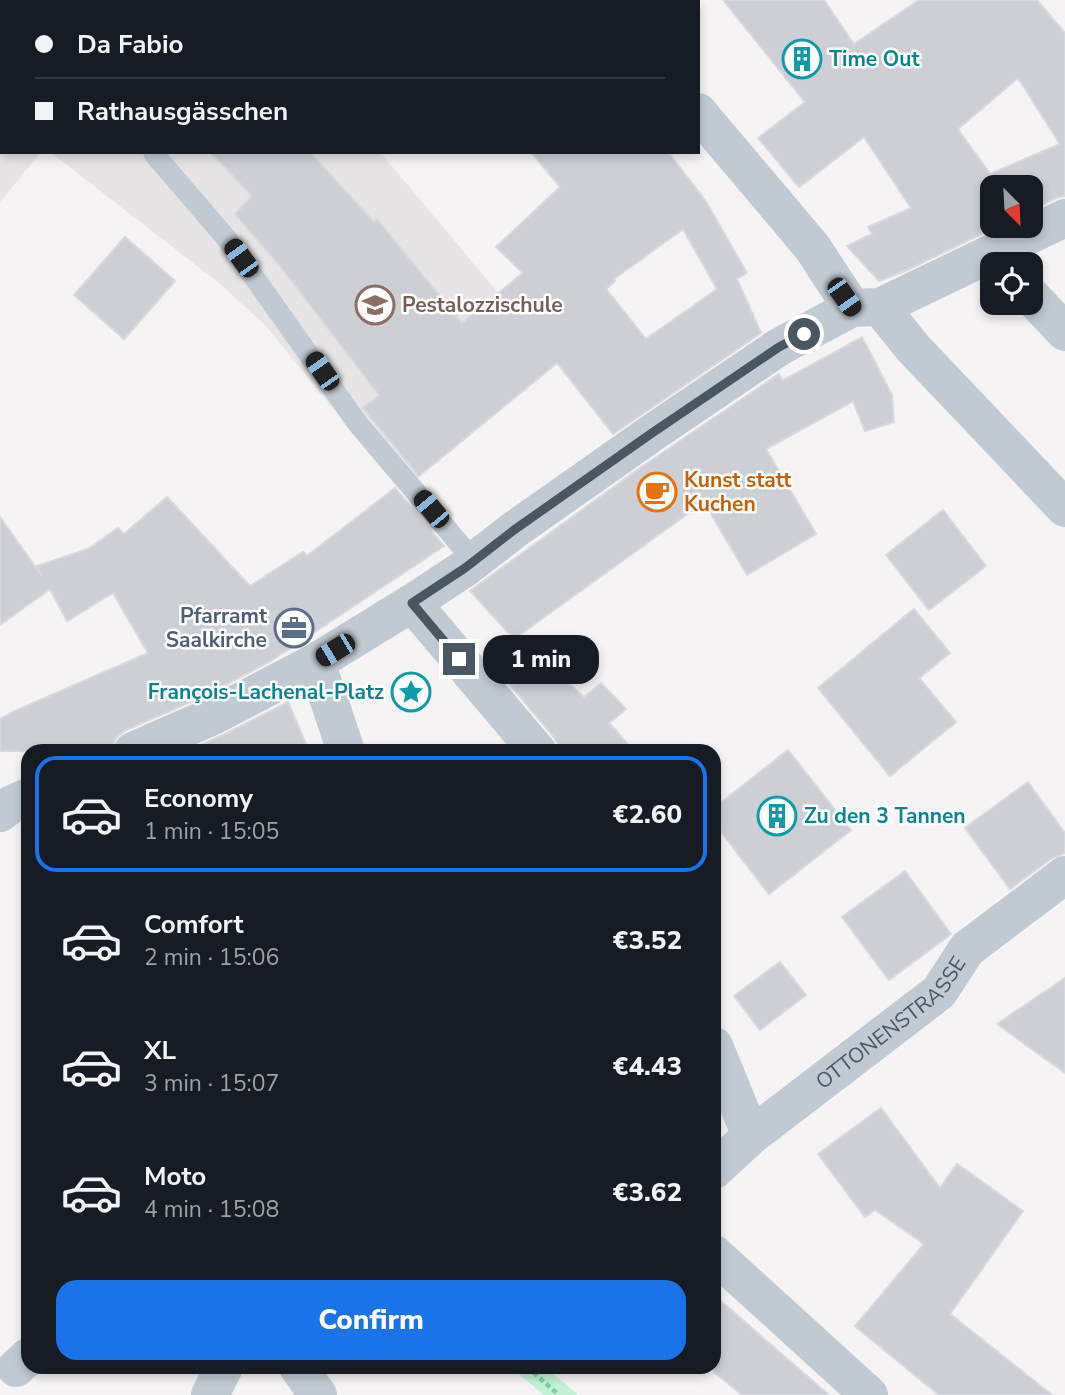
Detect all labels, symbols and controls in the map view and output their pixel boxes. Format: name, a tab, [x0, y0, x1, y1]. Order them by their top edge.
text: Da Fabio	[77, 27, 184, 62]
building icon: Time Out	[781, 38, 823, 80]
place label: Time Out	[829, 45, 921, 73]
text: Rathausgässchen	[77, 94, 288, 129]
north arrow	[980, 175, 1043, 238]
map controls	[980, 175, 1043, 315]
car	[221, 235, 262, 281]
button: locate	[980, 252, 1043, 315]
car	[824, 274, 865, 320]
school or university icon: Pestalozzischule	[354, 284, 396, 326]
place label: Pestalozzischule	[402, 291, 563, 319]
route start	[788, 318, 820, 350]
car	[302, 348, 343, 394]
place label: Kunst statt Kuchen	[684, 466, 792, 518]
cafe icon: Kunst statt Kuchen	[636, 471, 678, 513]
car	[410, 486, 453, 532]
place label: Pfarramt Saalkirche	[166, 602, 268, 654]
office icon: Pfarramt Saalkirche	[273, 607, 315, 649]
car	[312, 630, 359, 670]
callout: 1 min	[484, 634, 599, 684]
route end	[443, 643, 475, 675]
text: 1 min	[511, 644, 571, 675]
place icon: François-Lachenal-Platz	[390, 671, 432, 713]
place label: François-Lachenal-Platz	[148, 678, 384, 706]
text: Economy	[144, 781, 253, 816]
icon: car	[60, 783, 123, 846]
building icon: Zu den 3 Tannen	[756, 795, 798, 837]
text: €2.60	[613, 797, 682, 832]
place label: Zu den 3 Tannen	[804, 802, 966, 830]
text: 1 min · 15:05	[144, 816, 279, 847]
text: Comfort	[144, 907, 244, 942]
icon: car	[60, 909, 123, 972]
text: €3.52	[613, 923, 682, 958]
text: 2 min · 15:06	[144, 942, 279, 973]
street label: OTTONENSTRASSE	[810, 951, 972, 1095]
text: XL	[144, 1033, 176, 1068]
icon: car	[60, 1035, 123, 1098]
text: €4.43	[613, 1049, 682, 1084]
text: 3 min · 15:07	[144, 1068, 279, 1099]
text: Moto	[144, 1159, 206, 1194]
icon: car	[60, 1161, 123, 1224]
text: €3.62	[613, 1175, 682, 1210]
text: 4 min · 15:08	[144, 1194, 279, 1225]
button: Confirm	[56, 1280, 686, 1360]

